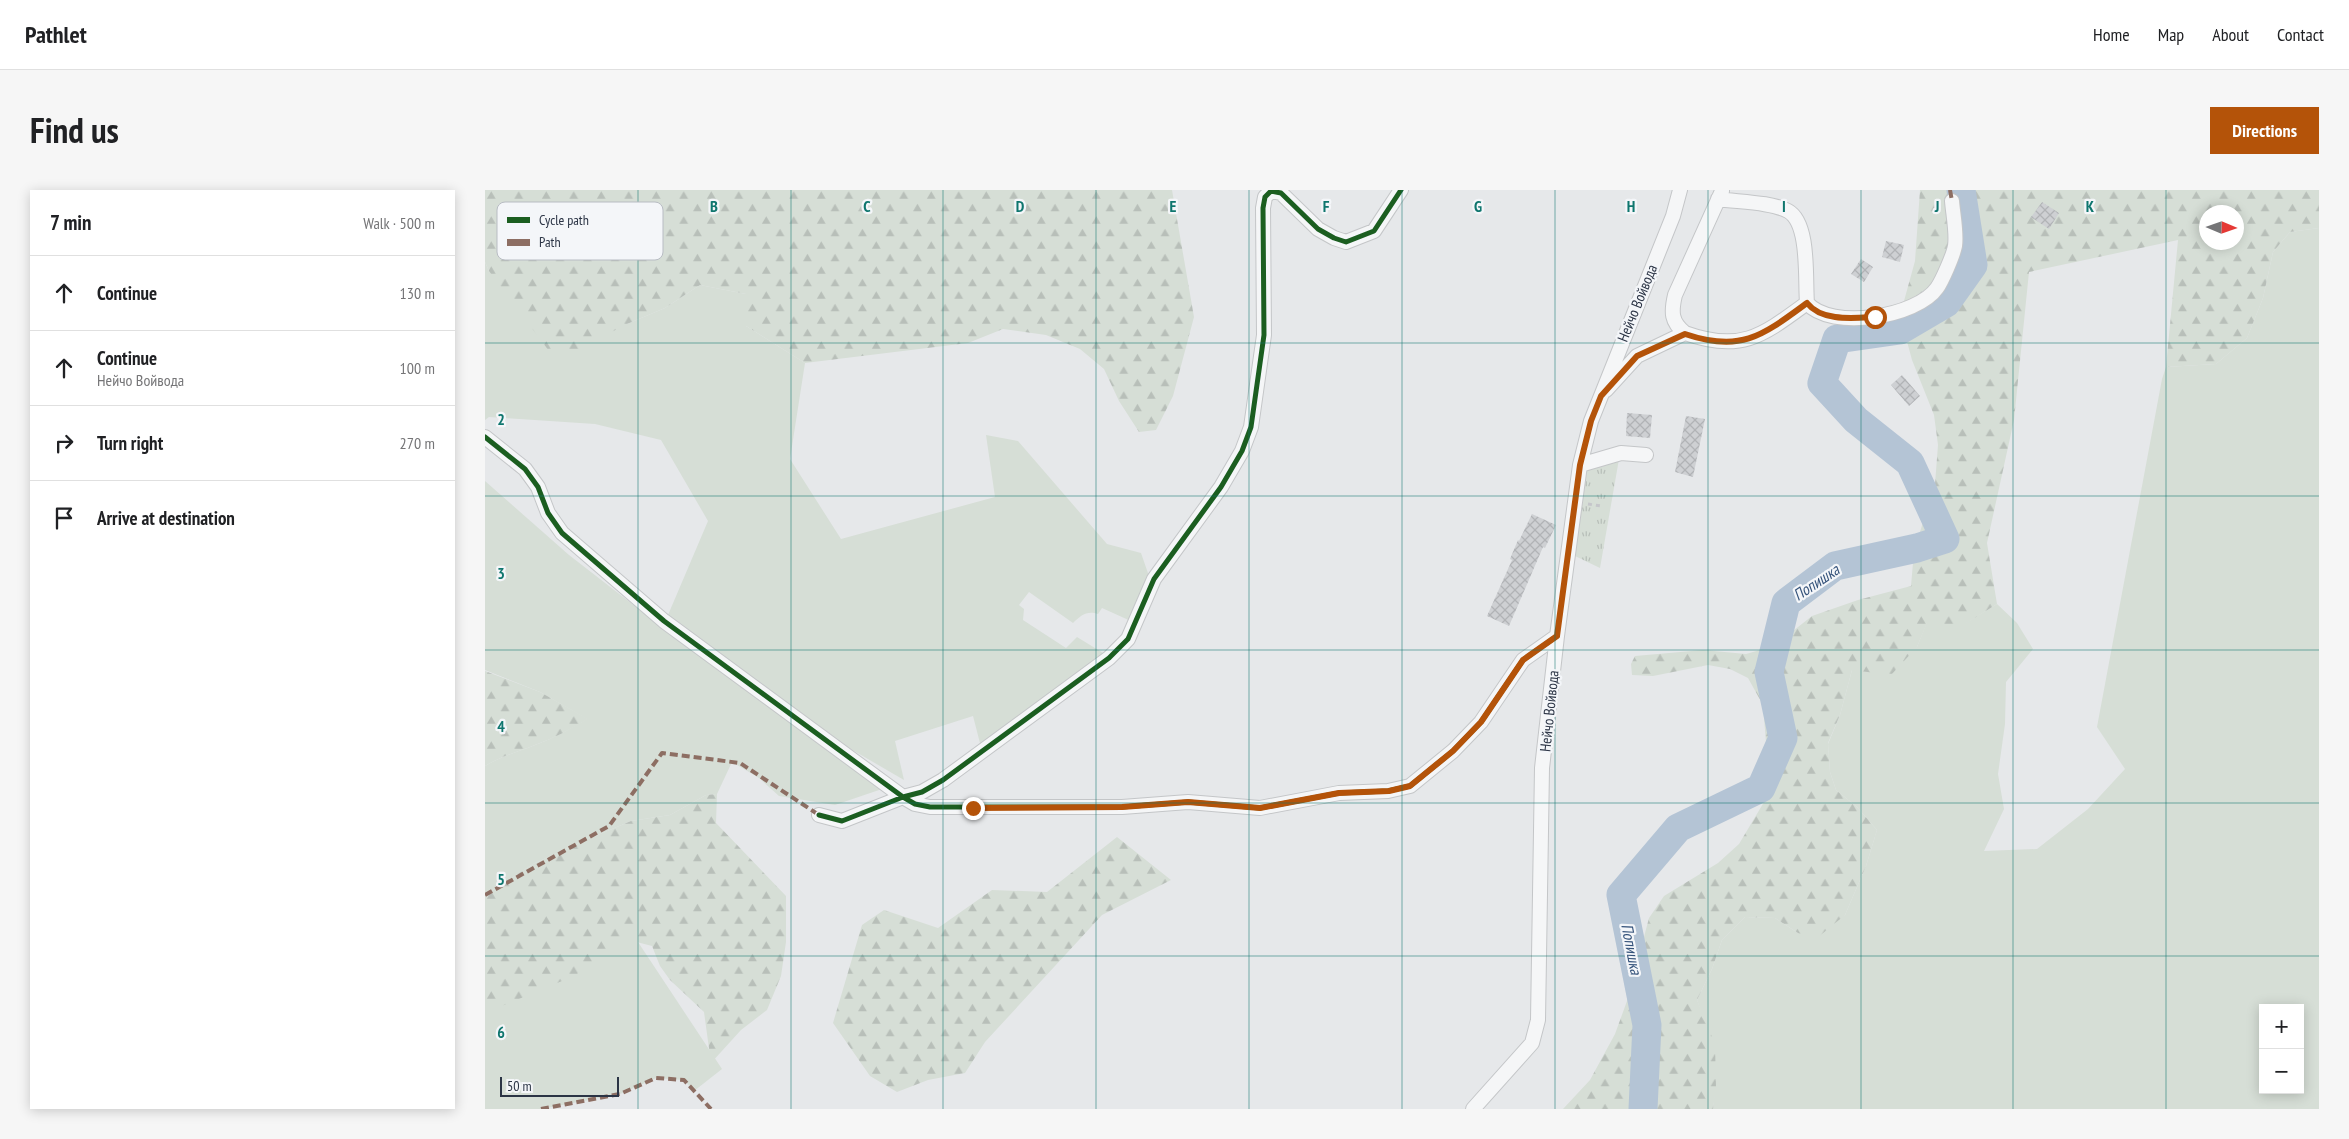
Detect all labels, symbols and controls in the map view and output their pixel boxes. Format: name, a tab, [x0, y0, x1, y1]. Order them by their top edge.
text: Pathlet	[25, 19, 87, 50]
text: Home	[2093, 23, 2130, 46]
text: Map	[2158, 23, 2184, 46]
text: About	[2212, 23, 2249, 46]
text: Contact	[2277, 23, 2324, 46]
text: Find us	[30, 107, 119, 153]
button: Directions	[2210, 107, 2319, 154]
text: B	[710, 196, 718, 216]
text: C	[863, 196, 871, 216]
text: D	[1016, 196, 1025, 216]
text: E	[1170, 196, 1177, 216]
text: F	[1323, 196, 1330, 216]
text: G	[1474, 196, 1482, 216]
text: H	[1627, 196, 1635, 216]
text: I	[1782, 196, 1786, 216]
text: J	[1934, 196, 1939, 216]
text: K	[2086, 196, 2095, 216]
legend	[497, 202, 663, 260]
north arrow	[2199, 205, 2244, 250]
text: 7 min	[50, 209, 92, 236]
text: Cycle path	[539, 211, 589, 229]
text: Walk · 500 m	[363, 213, 435, 233]
text: Path	[539, 233, 561, 251]
street label: Нейчо Войвода	[1613, 262, 1661, 344]
icon: ahead	[50, 279, 78, 307]
text: Continue	[97, 281, 157, 305]
text: 130 m	[400, 283, 435, 303]
route start	[1864, 306, 1887, 329]
text: Continue	[97, 346, 157, 370]
icon: ahead	[50, 354, 78, 382]
text: 100 m	[400, 358, 435, 378]
text: Нейчо Войвода	[97, 370, 184, 390]
text: 2	[497, 409, 505, 429]
icon: right	[50, 429, 78, 457]
text: Turn right	[97, 431, 163, 455]
text: 270 m	[400, 433, 435, 453]
icon: arrive	[50, 504, 78, 532]
text: Arrive at destination	[97, 506, 235, 530]
water label: Попишка	[1789, 558, 1844, 605]
text: 3	[497, 563, 505, 583]
street label: Нейчо Войвода	[1535, 669, 1563, 753]
text: 4	[497, 716, 505, 736]
route end	[962, 797, 985, 820]
text: 5	[497, 869, 505, 889]
water label: Попишка	[1617, 922, 1647, 978]
map controls	[2259, 1004, 2304, 1094]
button: +	[2259, 1004, 2304, 1049]
text: 6	[497, 1022, 505, 1042]
button: −	[2259, 1049, 2304, 1094]
scale bar	[500, 1074, 619, 1097]
text: 50 m	[507, 1077, 532, 1095]

